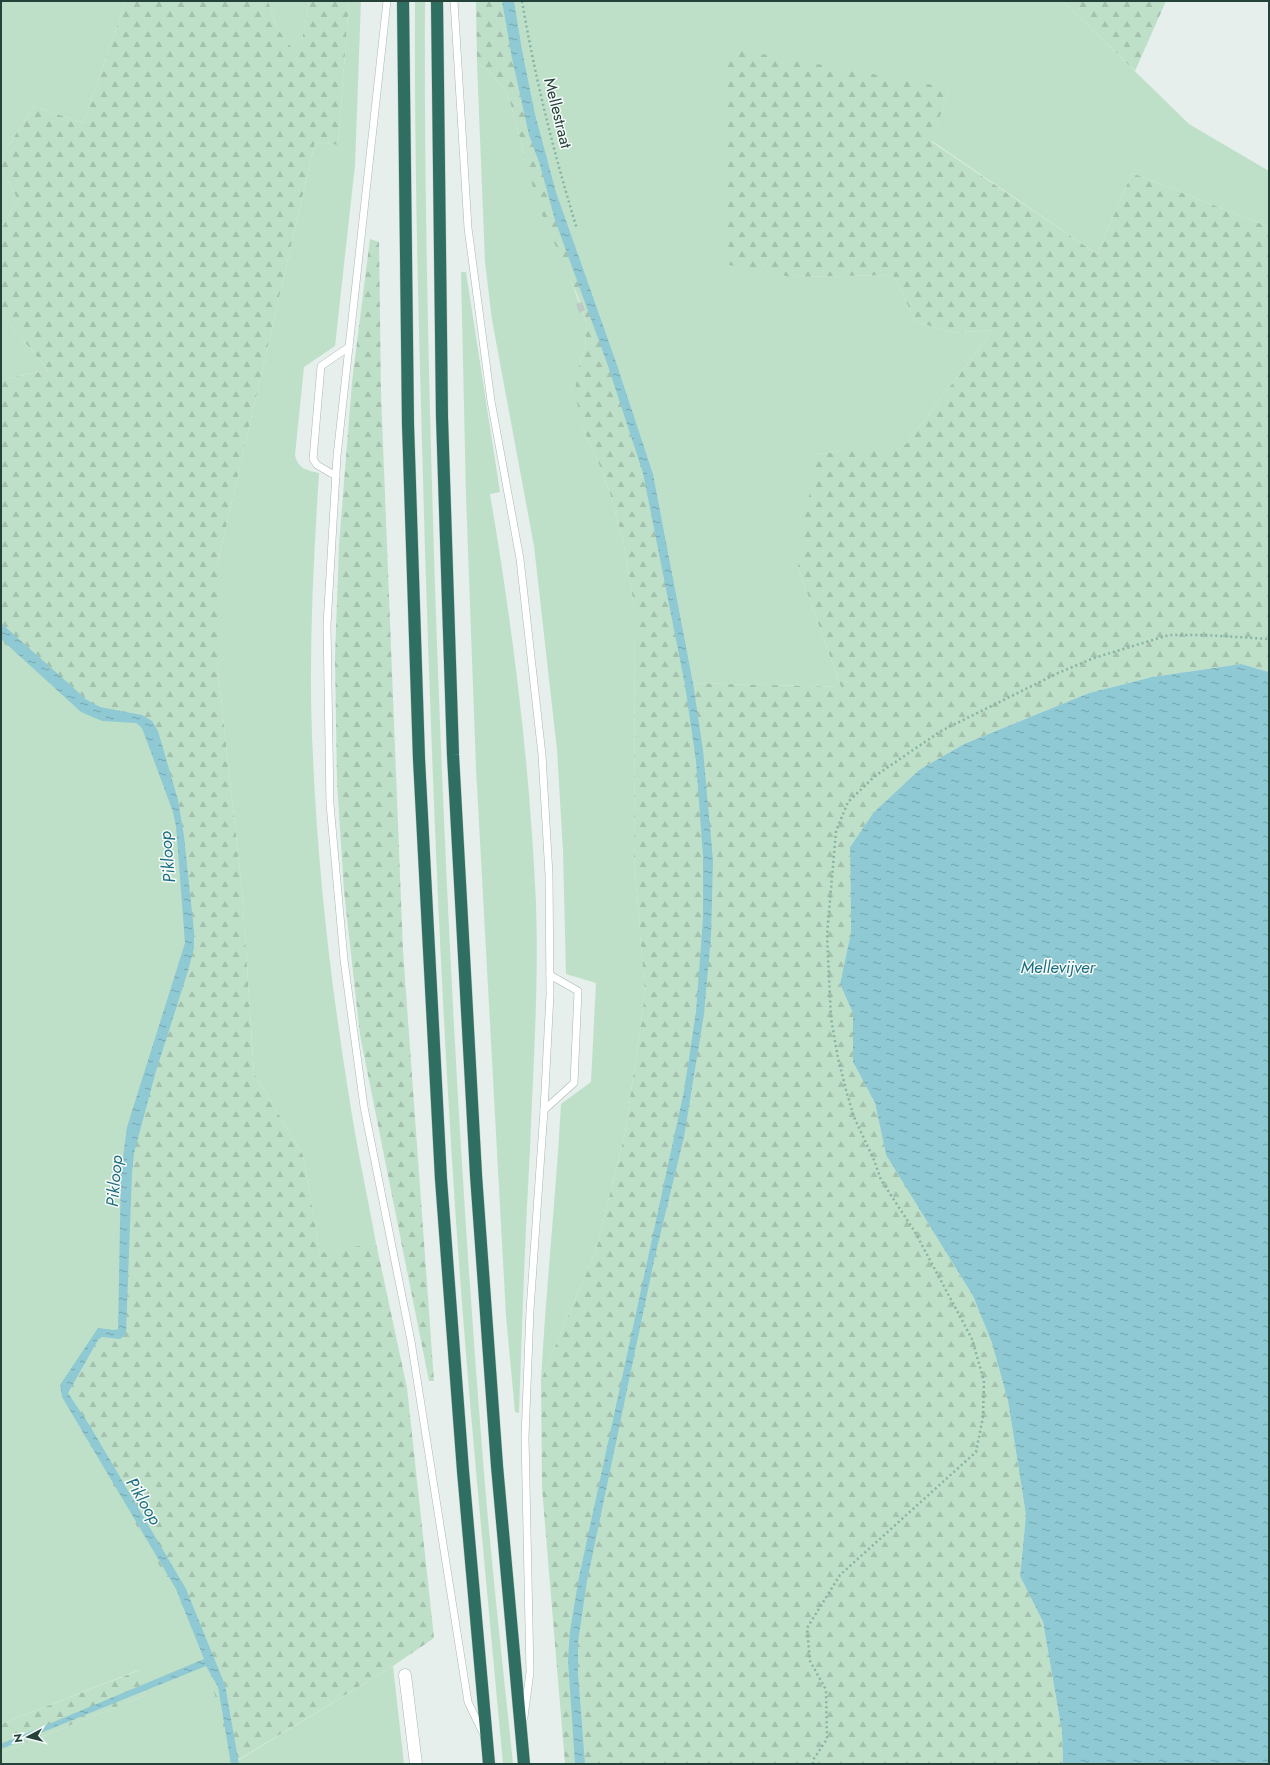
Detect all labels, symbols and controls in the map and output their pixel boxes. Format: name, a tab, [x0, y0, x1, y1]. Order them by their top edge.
street label: Mellestraat	[538, 75, 578, 151]
water label: Pikloop	[153, 830, 181, 884]
water label: Mellevijver	[1021, 955, 1097, 979]
water label: Pikloop	[100, 1154, 128, 1208]
water label: Pikloop	[120, 1473, 168, 1530]
north arrow	[8, 1717, 48, 1757]
text: N	[10, 1733, 27, 1744]

